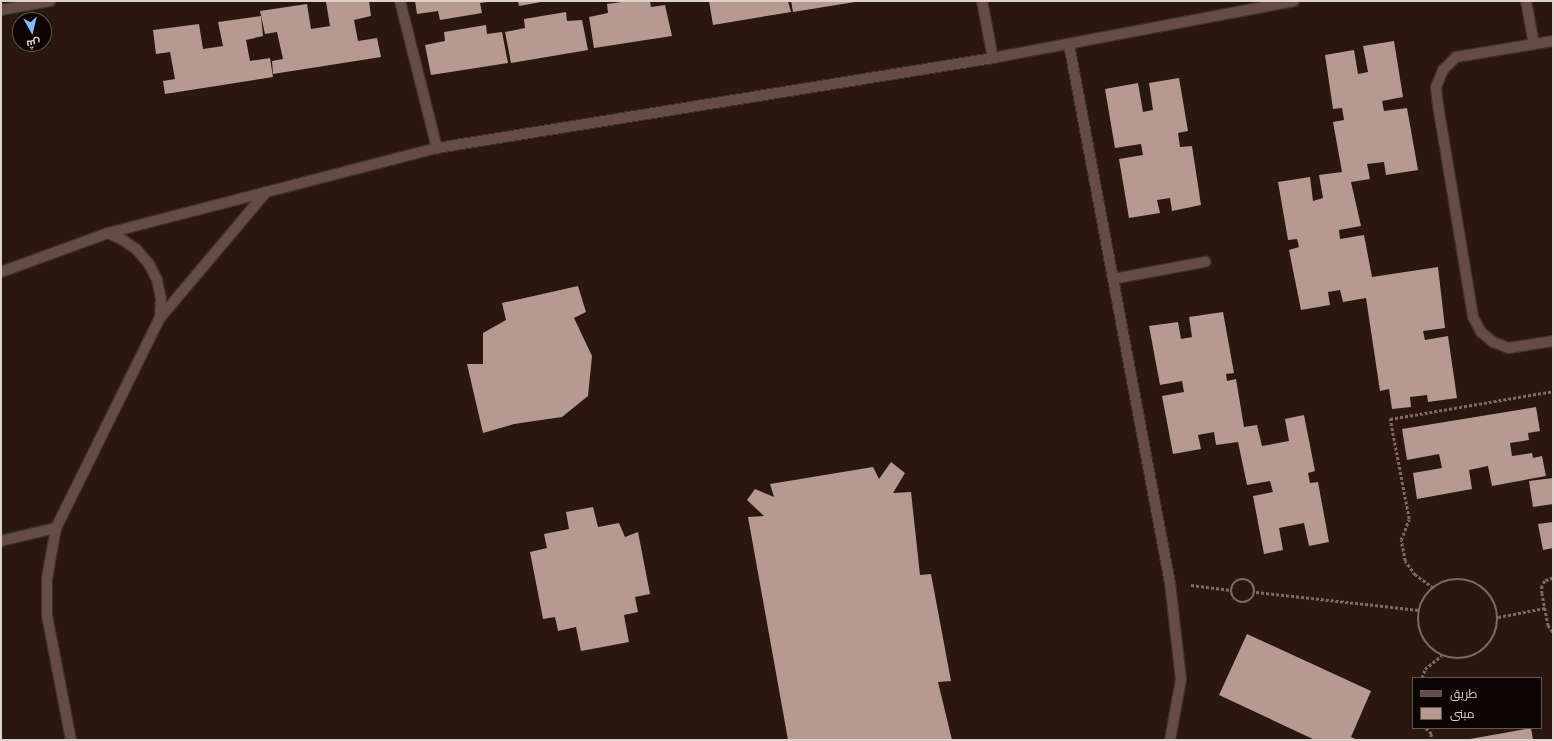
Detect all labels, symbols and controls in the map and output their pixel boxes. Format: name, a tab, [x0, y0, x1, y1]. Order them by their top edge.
north arrow	[12, 12, 52, 52]
text: ش	[26, 35, 42, 52]
legend	[1412, 677, 1542, 729]
text: طريق	[1450, 686, 1477, 702]
text: مبنى	[1450, 706, 1475, 722]

